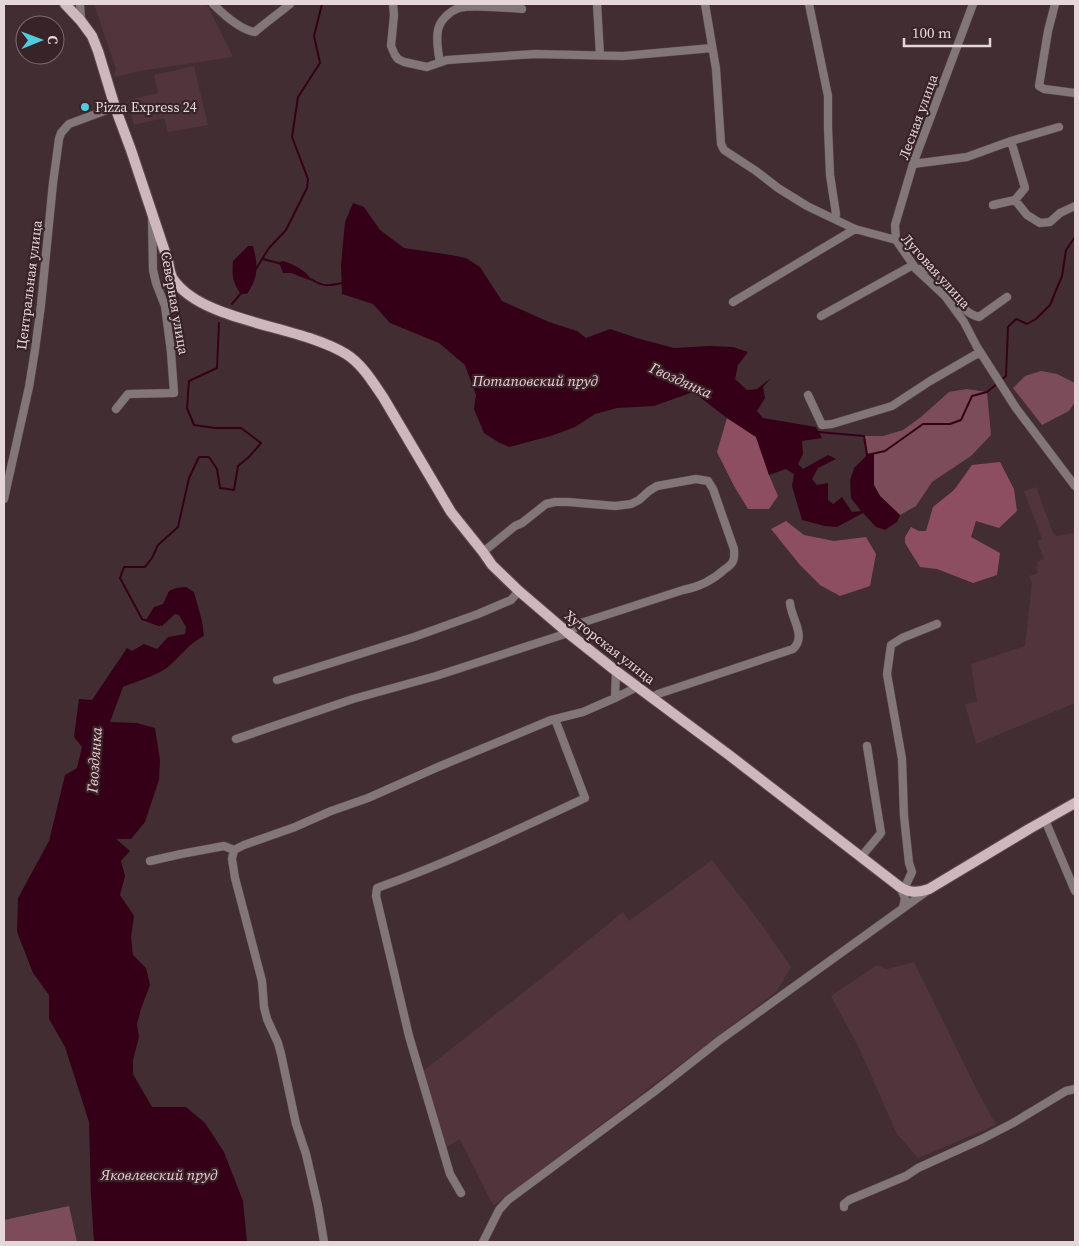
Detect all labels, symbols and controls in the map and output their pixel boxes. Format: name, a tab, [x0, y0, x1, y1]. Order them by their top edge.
north arrow	[15, 15, 65, 65]
scale bar	[904, 15, 990, 47]
text: 100 m	[912, 22, 952, 43]
text: С	[43, 35, 63, 45]
street label: Лесная улица	[893, 71, 943, 162]
place label: Pizza Express 24	[95, 97, 197, 117]
marker: Pizza Express 24	[79, 101, 91, 113]
street label: Центральная улица	[11, 218, 47, 351]
street label: Луговая улица	[897, 229, 976, 314]
street label: Северная улица	[156, 250, 194, 357]
water label: Гвоздянка	[646, 357, 716, 403]
water label: Потаповский пруд	[471, 370, 599, 391]
street label: Хуторская улица	[560, 605, 660, 689]
water label: Гвоздянка	[81, 726, 107, 795]
water label: Яковлевский пруд	[100, 1164, 218, 1185]

